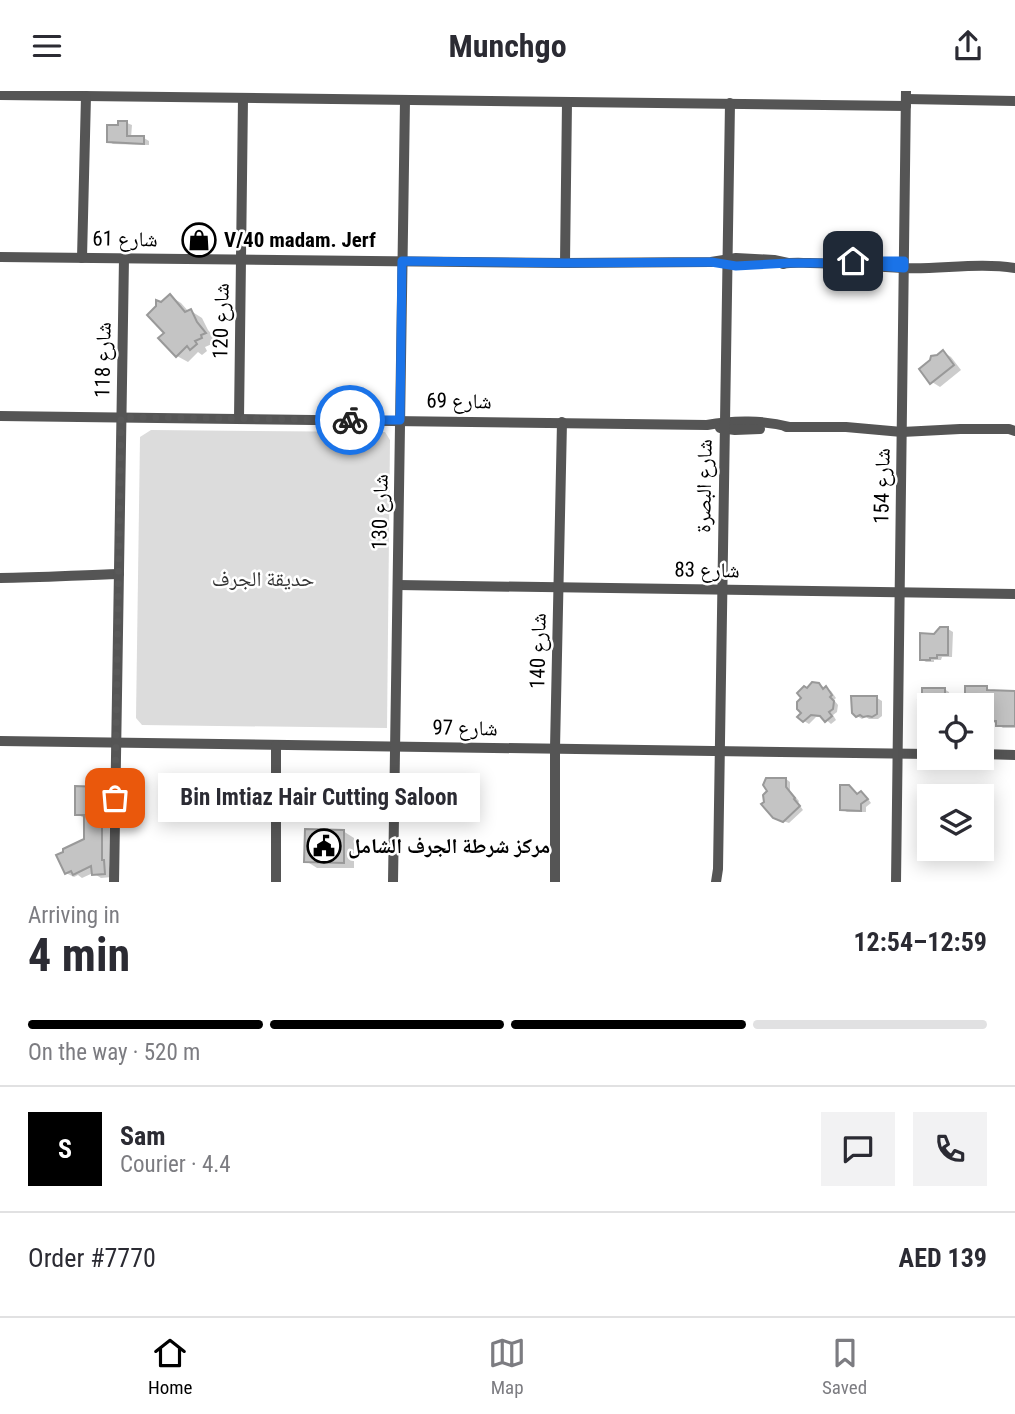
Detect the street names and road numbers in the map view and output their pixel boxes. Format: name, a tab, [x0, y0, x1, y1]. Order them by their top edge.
street label: شارع 61	[92, 226, 158, 253]
street label: شارع 120	[208, 283, 235, 359]
street label: شارع 118	[90, 322, 117, 398]
street label: شارع 69	[426, 388, 492, 415]
street label: شارع البصرة	[691, 439, 718, 533]
street label: شارع 154	[869, 448, 896, 524]
street label: شارع 130	[367, 474, 394, 550]
street label: شارع 83	[674, 557, 740, 584]
street label: شارع 140	[525, 613, 552, 689]
street label: شارع 97	[432, 715, 498, 742]

